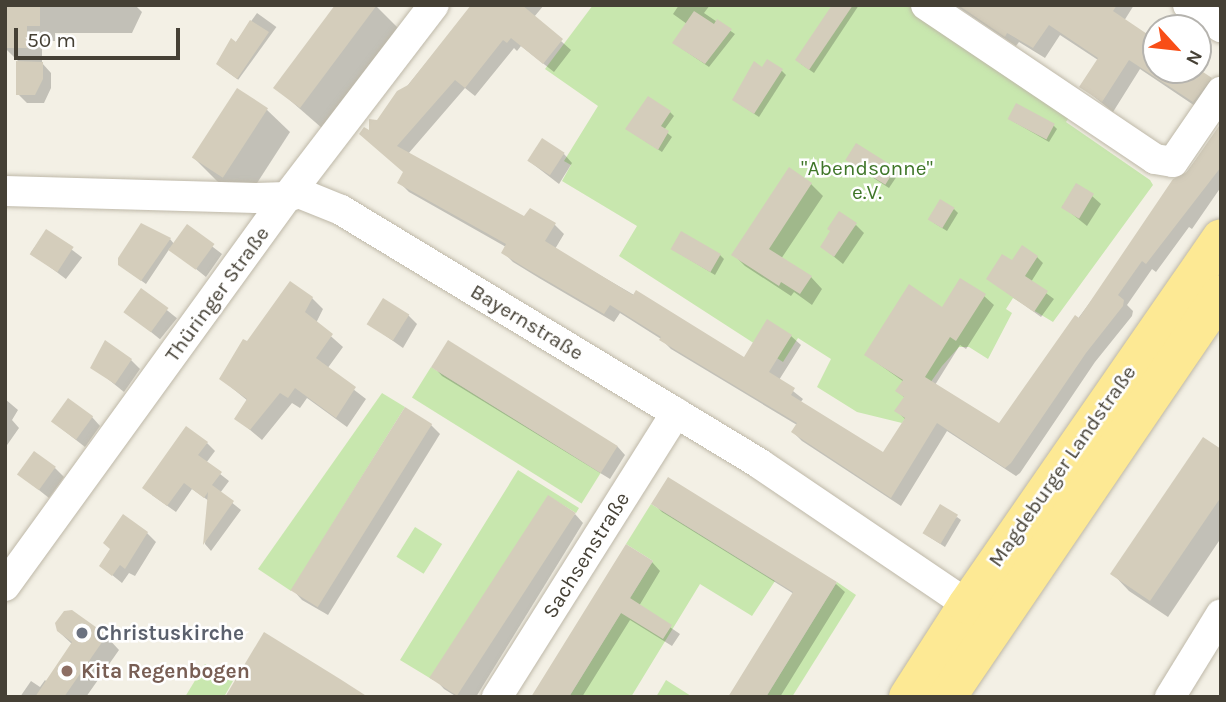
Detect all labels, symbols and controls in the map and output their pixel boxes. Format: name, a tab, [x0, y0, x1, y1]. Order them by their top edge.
scale bar	[18, 14, 184, 58]
north arrow	[1142, 14, 1212, 84]
text: 50 m	[27, 28, 76, 52]
text: N	[1181, 47, 1207, 69]
park label: "Abendsonne" e.V.	[801, 155, 933, 205]
street label: Thüringer Straße	[159, 221, 275, 367]
street label: Bayernstraße	[466, 278, 588, 366]
street label: Magdeburger Landstraße	[983, 360, 1141, 572]
street label: Sachsenstraße	[537, 487, 635, 623]
place label: Christuskirche	[96, 620, 244, 646]
marker: Christuskirche	[74, 625, 90, 641]
place label: Kita Regenbogen	[81, 658, 250, 684]
marker: Kita Regenbogen	[59, 663, 75, 679]

